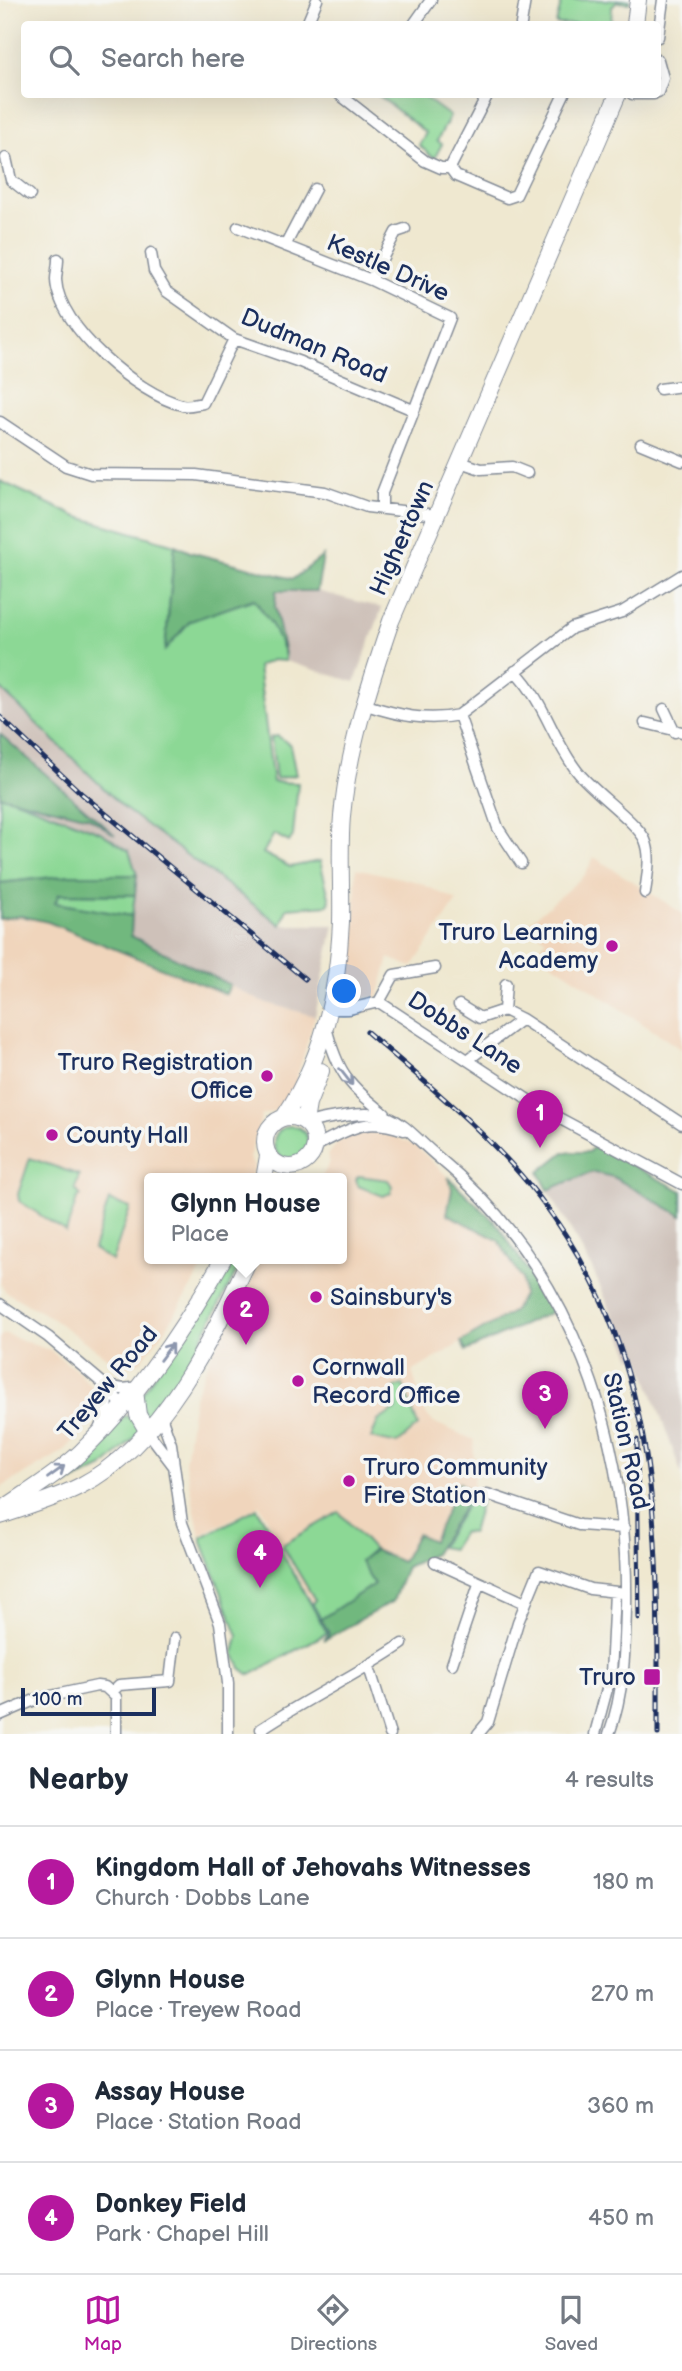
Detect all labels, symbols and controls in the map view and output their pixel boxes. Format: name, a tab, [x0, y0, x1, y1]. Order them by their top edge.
search box	[21, 21, 661, 98]
icon: search	[45, 41, 83, 79]
text: Search here	[101, 44, 245, 75]
street label: Kestle Drive	[322, 228, 454, 308]
street label: Dudman Road	[236, 302, 392, 390]
street label: Highertown	[364, 476, 440, 600]
place label: Truro Learning Academy	[438, 918, 598, 975]
marker: Truro Learning Academy	[604, 938, 620, 954]
your location	[327, 974, 361, 1008]
street label: Dobbs Lane	[402, 985, 528, 1081]
place label: Truro Registration Office	[58, 1048, 253, 1105]
marker: Truro Registration Office	[259, 1068, 275, 1084]
one-way arrow	[339, 1068, 354, 1086]
pin: 1	[517, 1090, 563, 1148]
place label: County Hall	[66, 1121, 188, 1150]
marker: County Hall	[44, 1127, 60, 1143]
popup	[144, 1173, 347, 1264]
text: Glynn House	[171, 1189, 320, 1220]
text: Place	[171, 1220, 229, 1248]
place label: Sainsbury's	[330, 1283, 452, 1312]
pin: 2	[223, 1287, 269, 1345]
marker: Sainsbury's	[308, 1289, 324, 1305]
street label: Treyew Road	[52, 1320, 164, 1446]
one-way arrow	[158, 1343, 173, 1362]
place label: Cornwall Record Office	[312, 1353, 461, 1410]
street label: Station Road	[596, 1370, 656, 1512]
pin: 3	[522, 1371, 568, 1429]
marker: Cornwall Record Office	[290, 1373, 306, 1389]
place label: Truro Community Fire Station	[363, 1453, 548, 1510]
one-way arrow	[46, 1465, 65, 1479]
marker: Truro Community Fire Station	[341, 1473, 357, 1489]
pin: 4	[237, 1530, 283, 1588]
place label: Truro	[579, 1663, 636, 1692]
marker: Truro	[642, 1667, 662, 1687]
scale bar	[21, 1685, 156, 1717]
text: 100 m	[32, 1688, 83, 1711]
text: Nearby	[28, 1762, 128, 1798]
text: 4 results	[565, 1766, 654, 1794]
text: Kingdom Hall of Jehovahs Witnesses	[95, 1853, 531, 1884]
text: 1	[46, 1868, 56, 1896]
text: 180 m	[593, 1868, 654, 1896]
text: Church · Dobbs Lane	[95, 1884, 310, 1912]
text: Glynn House	[95, 1965, 245, 1996]
text: 2	[44, 1980, 58, 2008]
text: 270 m	[590, 1980, 654, 2008]
text: Place · Treyew Road	[95, 1996, 301, 2024]
text: Assay House	[95, 2077, 245, 2108]
text: 3	[44, 2092, 58, 2120]
text: 360 m	[587, 2092, 654, 2120]
text: Place · Station Road	[95, 2108, 301, 2136]
text: Donkey Field	[95, 2189, 247, 2220]
text: 4	[44, 2204, 58, 2232]
text: 450 m	[588, 2204, 654, 2232]
text: Park · Chapel Hill	[95, 2220, 269, 2248]
tab: Map	[84, 2291, 122, 2356]
tab: Directions	[290, 2291, 377, 2356]
tab: Saved	[545, 2291, 598, 2356]

